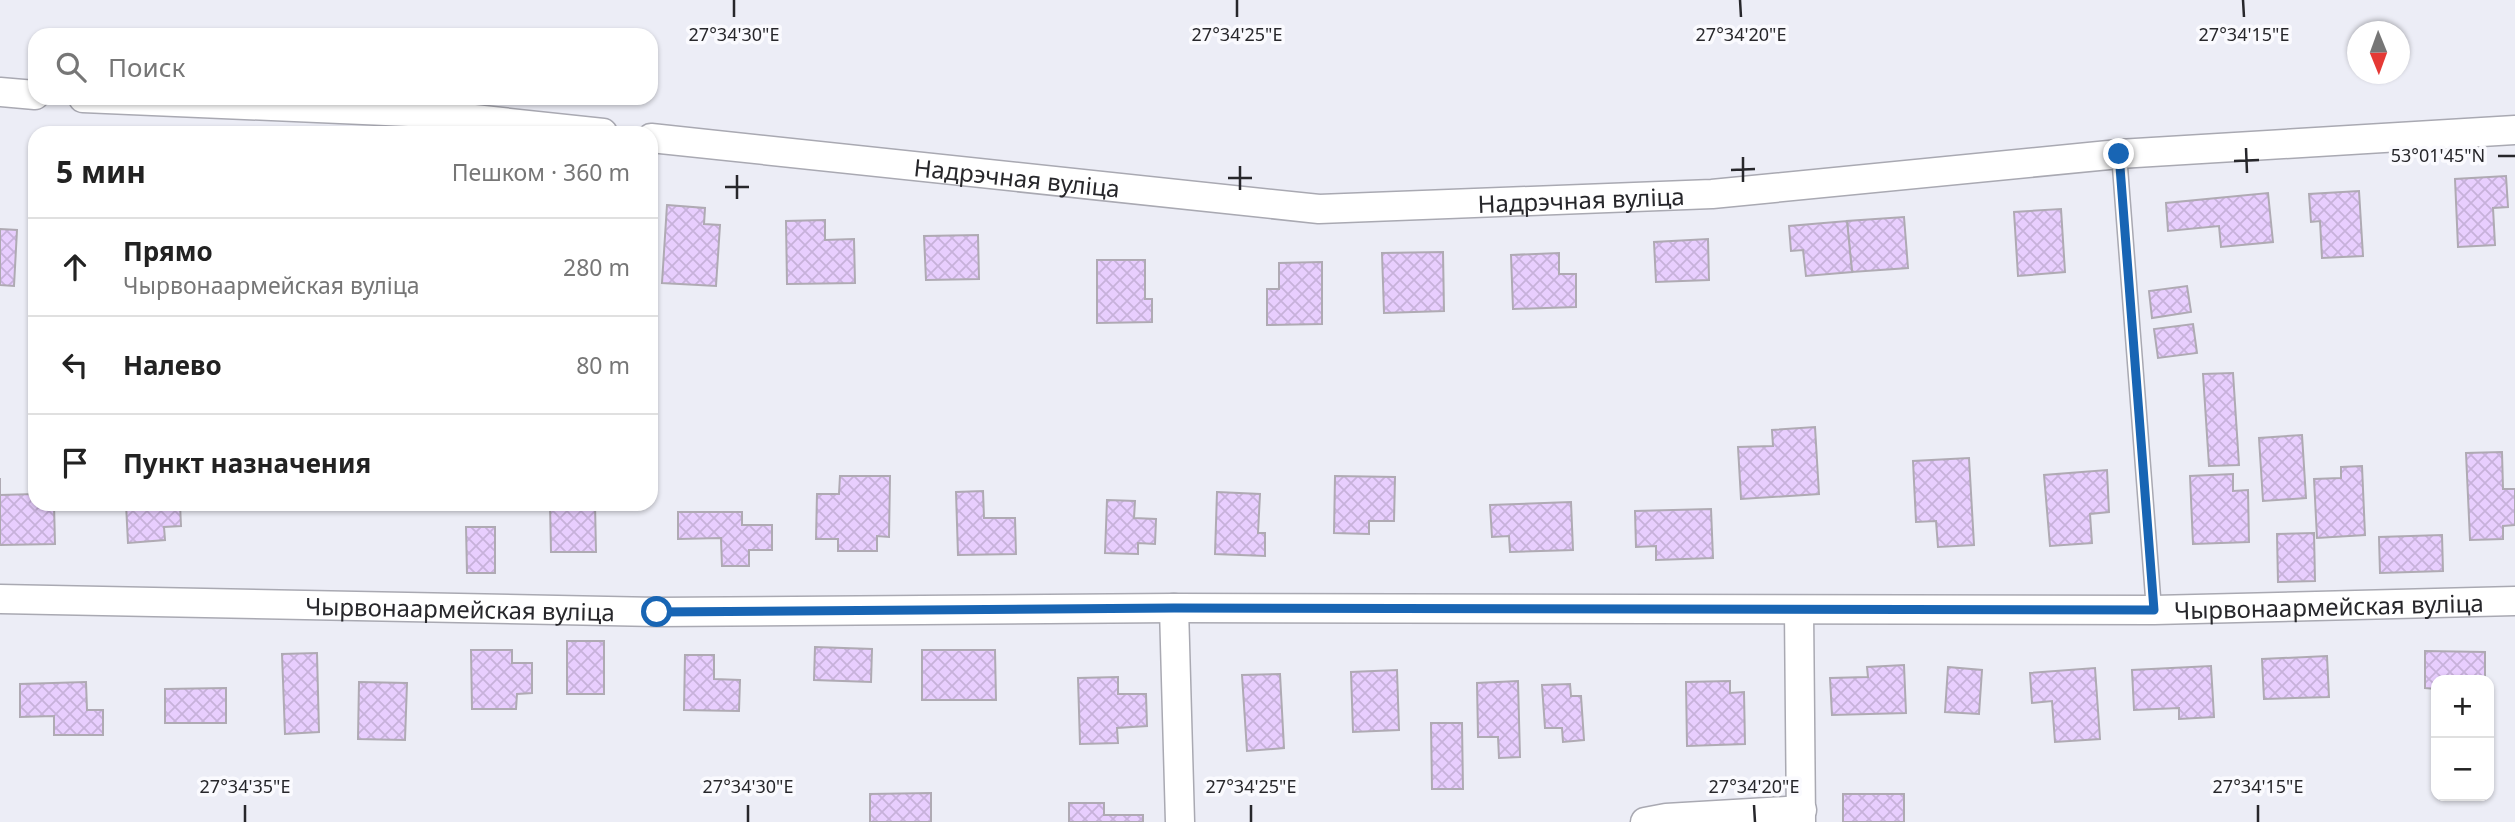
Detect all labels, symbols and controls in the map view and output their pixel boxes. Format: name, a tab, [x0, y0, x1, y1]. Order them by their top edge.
north arrow	[2347, 21, 2410, 84]
text: 27°34'30"E	[689, 22, 779, 46]
text: 27°34'25"E	[1192, 22, 1282, 46]
text: 27°34'20"E	[1696, 22, 1786, 46]
text: 27°34'15"E	[2199, 22, 2289, 46]
search box	[28, 28, 658, 105]
icon: search	[52, 48, 90, 86]
text: Поиск	[108, 49, 185, 85]
route end	[2103, 138, 2134, 169]
text: 53°01'45"N	[2391, 143, 2485, 167]
street label: Надрэчная вуліца	[912, 150, 1122, 204]
text: 5 мин	[56, 151, 146, 192]
text: Пешком · 360 m	[452, 156, 630, 188]
street label: Надрэчная вуліца	[1477, 179, 1685, 219]
text: Прямо	[123, 233, 213, 269]
icon: ahead	[56, 248, 94, 286]
text: 280 m	[563, 251, 630, 283]
text: Чырвонаармейская вуліца	[123, 269, 420, 301]
icon: left	[56, 346, 94, 384]
text: Налево	[123, 347, 222, 383]
text: 80 m	[576, 349, 630, 381]
icon: arrive	[56, 444, 94, 482]
text: Пункт назначения	[123, 445, 371, 481]
street label: Чырвонаармейская вуліца	[2174, 585, 2484, 626]
street label: Чырвонаармейская вуліца	[305, 589, 615, 628]
route start	[641, 596, 672, 627]
map controls	[2431, 675, 2494, 801]
button: +	[2431, 675, 2494, 738]
button: −	[2431, 738, 2494, 801]
text: 27°34'35"E	[200, 774, 290, 798]
text: 27°34'30"E	[703, 774, 793, 798]
text: 27°34'25"E	[1206, 774, 1296, 798]
text: 27°34'20"E	[1709, 774, 1799, 798]
text: 27°34'15"E	[2213, 774, 2303, 798]

